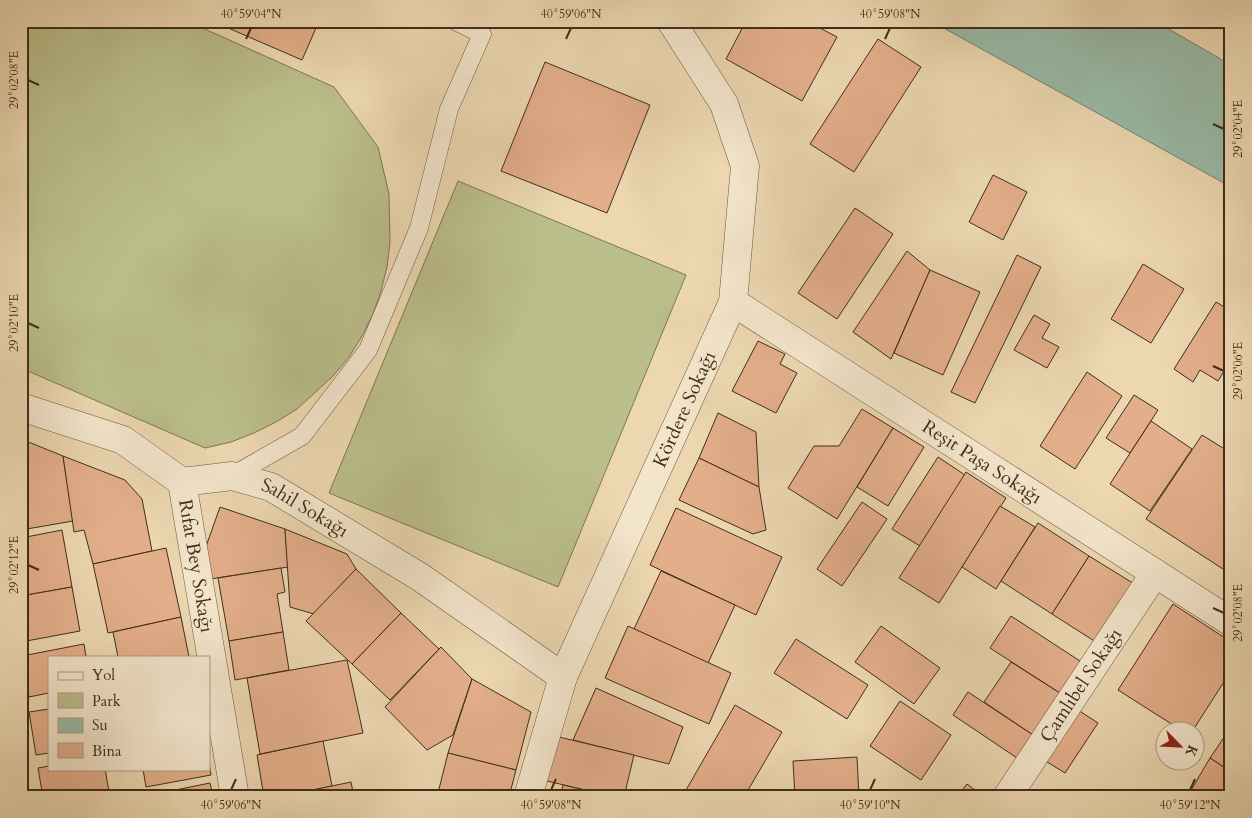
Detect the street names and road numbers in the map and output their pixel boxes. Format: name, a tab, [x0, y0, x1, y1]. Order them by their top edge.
street label: Kördere Sokağı	[647, 347, 722, 472]
street label: Reşit Paşa Sokağı	[917, 414, 1047, 510]
street label: Sahil Sokağı	[258, 472, 353, 544]
street label: Rıfat Bey Sokağı	[172, 497, 220, 634]
street label: Çamlıbel Sokağı	[1034, 623, 1128, 747]

